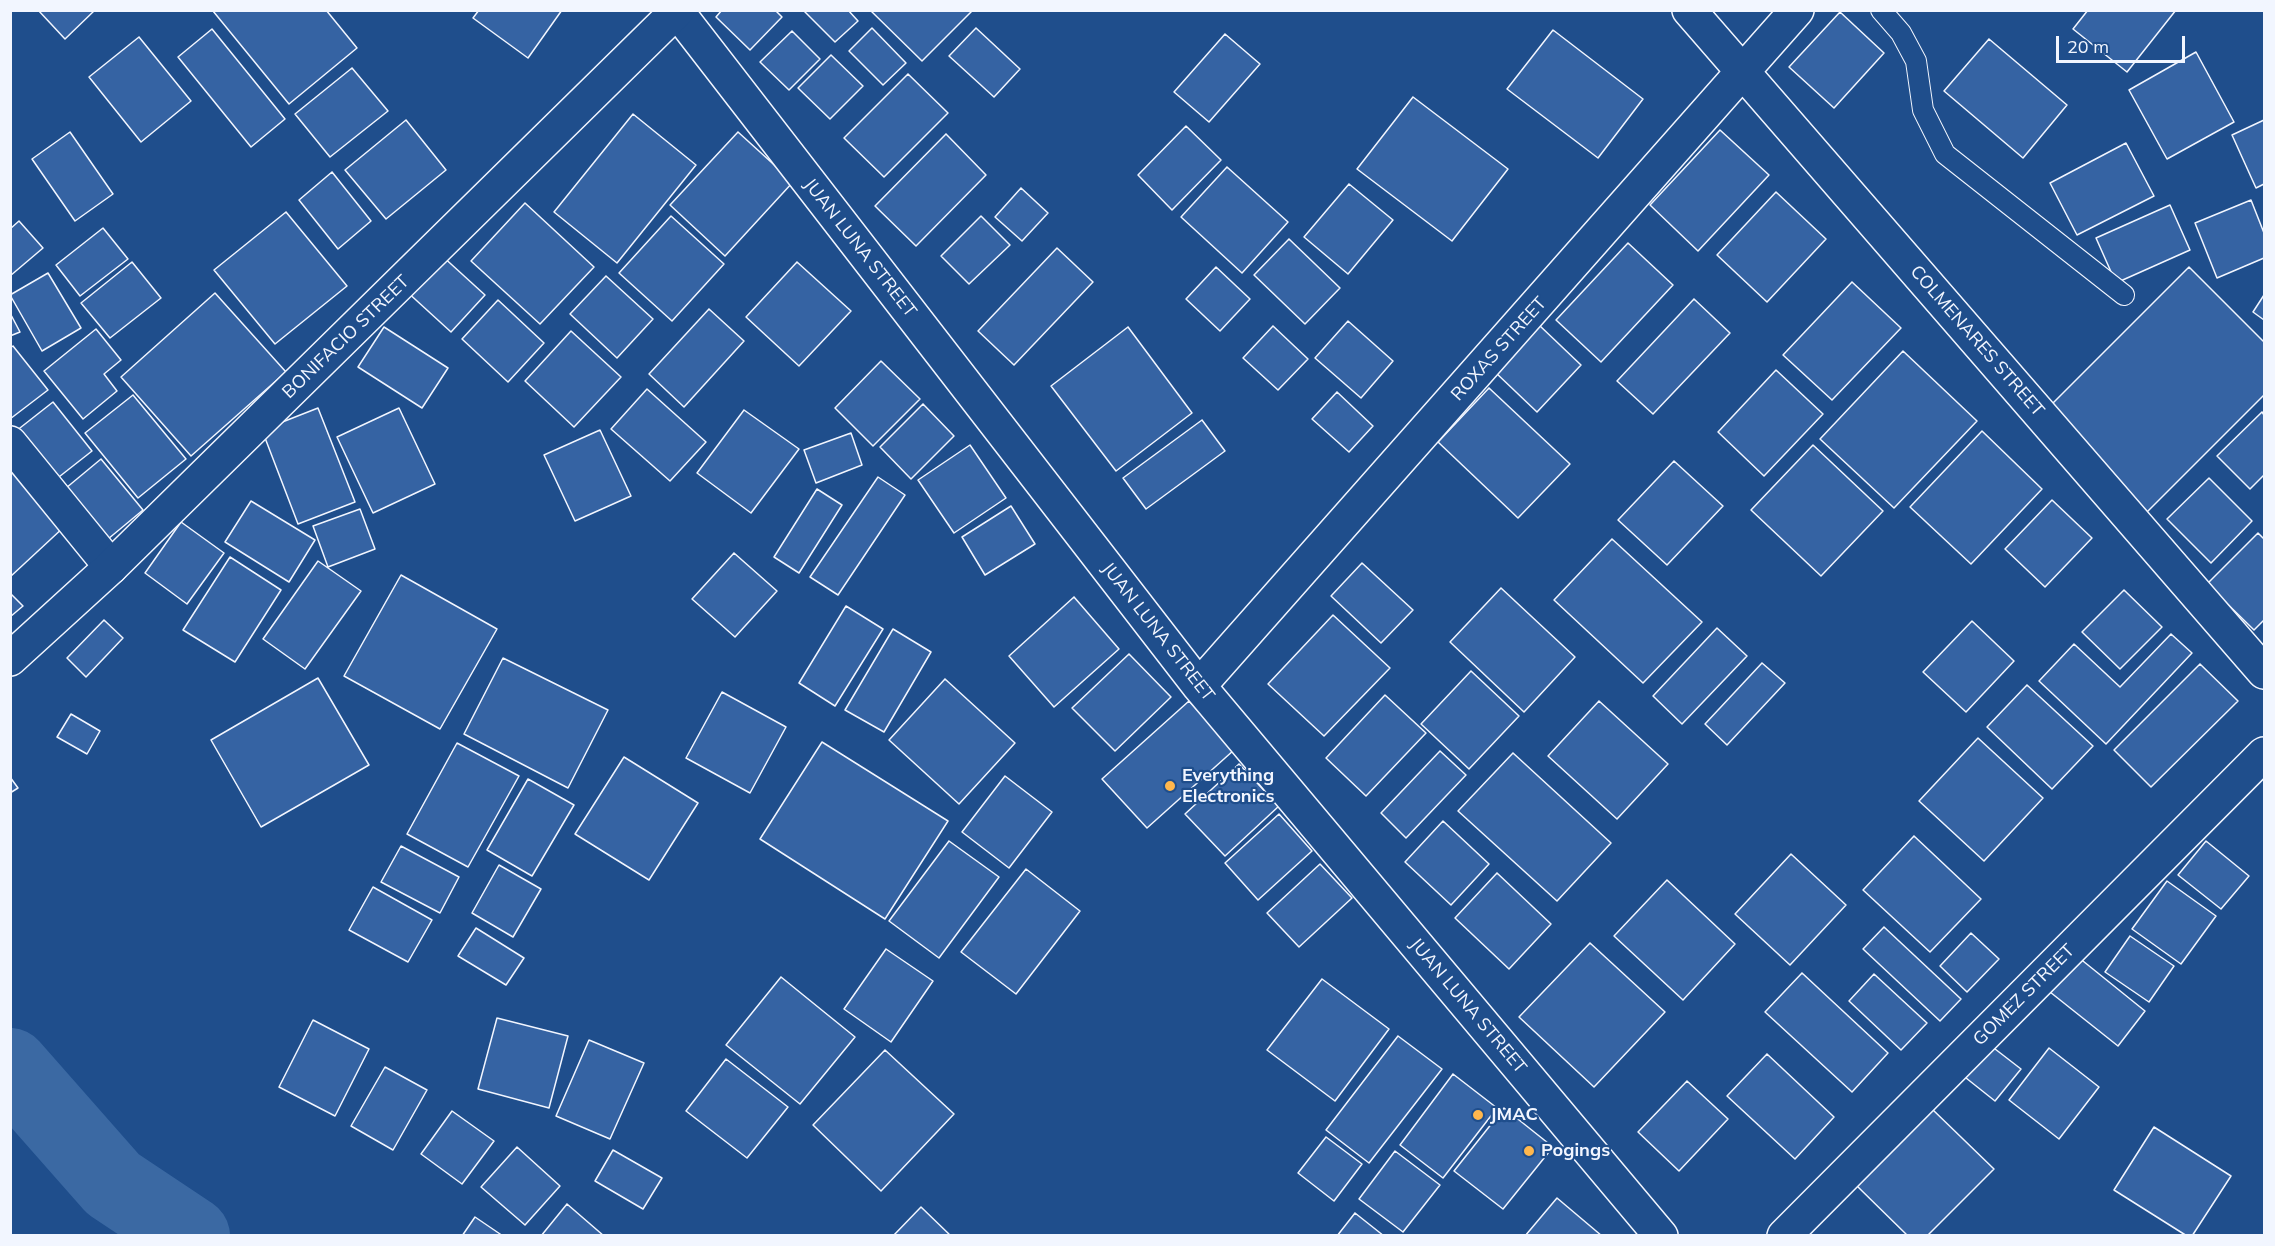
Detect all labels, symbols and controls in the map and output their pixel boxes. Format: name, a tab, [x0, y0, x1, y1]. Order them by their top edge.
scale bar	[2059, 24, 2188, 62]
text: 20 m	[2067, 35, 2109, 58]
street label: JUAN LUNA STREET	[799, 174, 921, 322]
street label: COLMENARES STREET	[1905, 261, 2049, 421]
street label: BONIFACIO STREET	[278, 271, 414, 403]
street label: ROXAS STREET	[1447, 293, 1551, 405]
street label: JUAN LUNA STREET	[1097, 558, 1219, 706]
place label: Everything Electronics	[1182, 765, 1274, 808]
marker: Everything Electronics	[1163, 779, 1177, 793]
street label: JUAN LUNA STREET	[1405, 934, 1531, 1078]
street label: GOMEZ STREET	[1969, 940, 2079, 1050]
place label: JMAC	[1490, 1104, 1538, 1126]
marker: JMAC	[1471, 1108, 1485, 1122]
place label: Pogings	[1541, 1140, 1610, 1162]
marker: Pogings	[1522, 1144, 1536, 1158]

